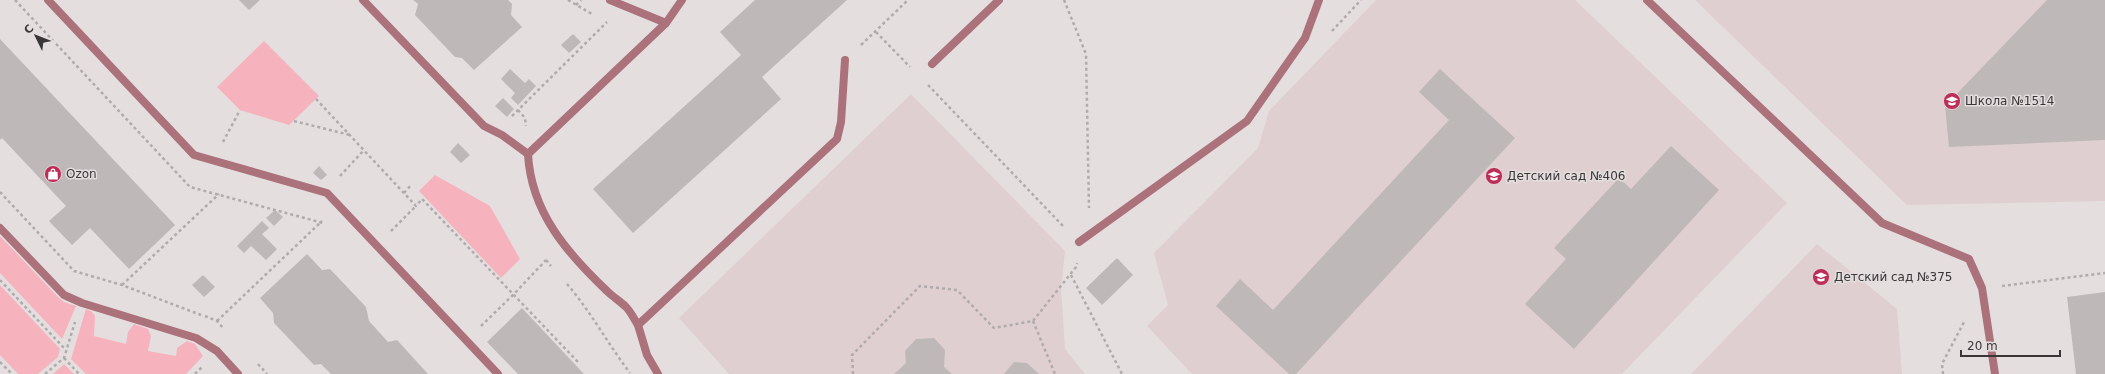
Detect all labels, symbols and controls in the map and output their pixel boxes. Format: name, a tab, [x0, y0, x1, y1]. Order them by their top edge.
north arrow	[16, 16, 56, 56]
text: С	[22, 22, 37, 37]
school or university icon: Школа №1514	[1942, 91, 1962, 111]
place label: Школа №1514	[1965, 94, 2054, 108]
shop icon: Ozon	[43, 164, 63, 184]
school or university icon: Детский сад №406	[1484, 166, 1504, 186]
place label: Ozon	[66, 167, 97, 181]
place label: Детский сад №406	[1507, 169, 1625, 183]
school or university icon: Детский сад №375	[1811, 267, 1831, 287]
place label: Детский сад №375	[1834, 270, 1952, 284]
scale bar	[1961, 332, 2060, 358]
text: 20 m	[1967, 339, 1998, 353]

